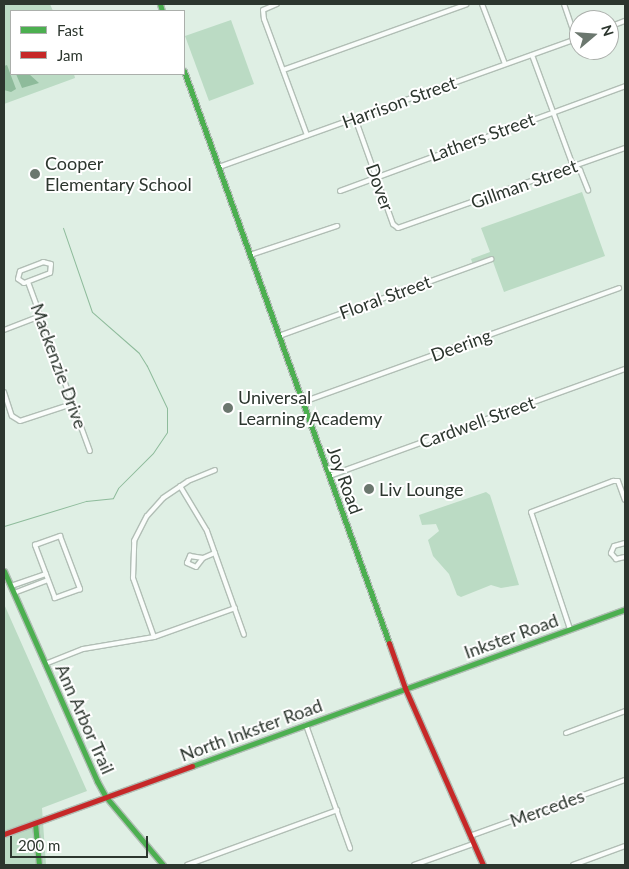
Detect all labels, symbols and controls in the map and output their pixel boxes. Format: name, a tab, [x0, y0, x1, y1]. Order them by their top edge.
legend	[10, 10, 185, 75]
north arrow	[569, 10, 619, 60]
text: Fast	[57, 21, 84, 39]
text: N	[598, 23, 618, 38]
text: Jam	[57, 46, 83, 64]
street label: Harrison Street	[339, 71, 459, 133]
street label: Lathers Street	[426, 108, 538, 166]
place label: Cooper Elementary School	[45, 153, 192, 195]
street label: Gillman Street	[468, 155, 580, 213]
street label: Dover	[362, 160, 398, 214]
marker: Cooper Elementary School	[29, 168, 41, 180]
street label: Floral Street	[336, 270, 434, 324]
street label: Mackenzie Drive	[26, 300, 92, 432]
street label: Deering	[428, 324, 494, 366]
place label: Universal Learning Academy	[238, 387, 383, 429]
street label: Cardwell Street	[416, 391, 538, 453]
marker: Universal Learning Academy	[222, 402, 234, 414]
street label: Joy Road	[323, 443, 367, 517]
place label: Liv Lounge	[379, 478, 464, 500]
marker: Liv Lounge	[363, 483, 375, 495]
street label: Inkster Road	[461, 609, 561, 663]
street label: Ann Arbor Trail	[51, 660, 119, 778]
street label: North Inkster Road	[177, 694, 325, 766]
street label: Mercedes	[507, 785, 587, 831]
scale bar	[12, 826, 150, 858]
text: 200 m	[18, 836, 60, 854]

